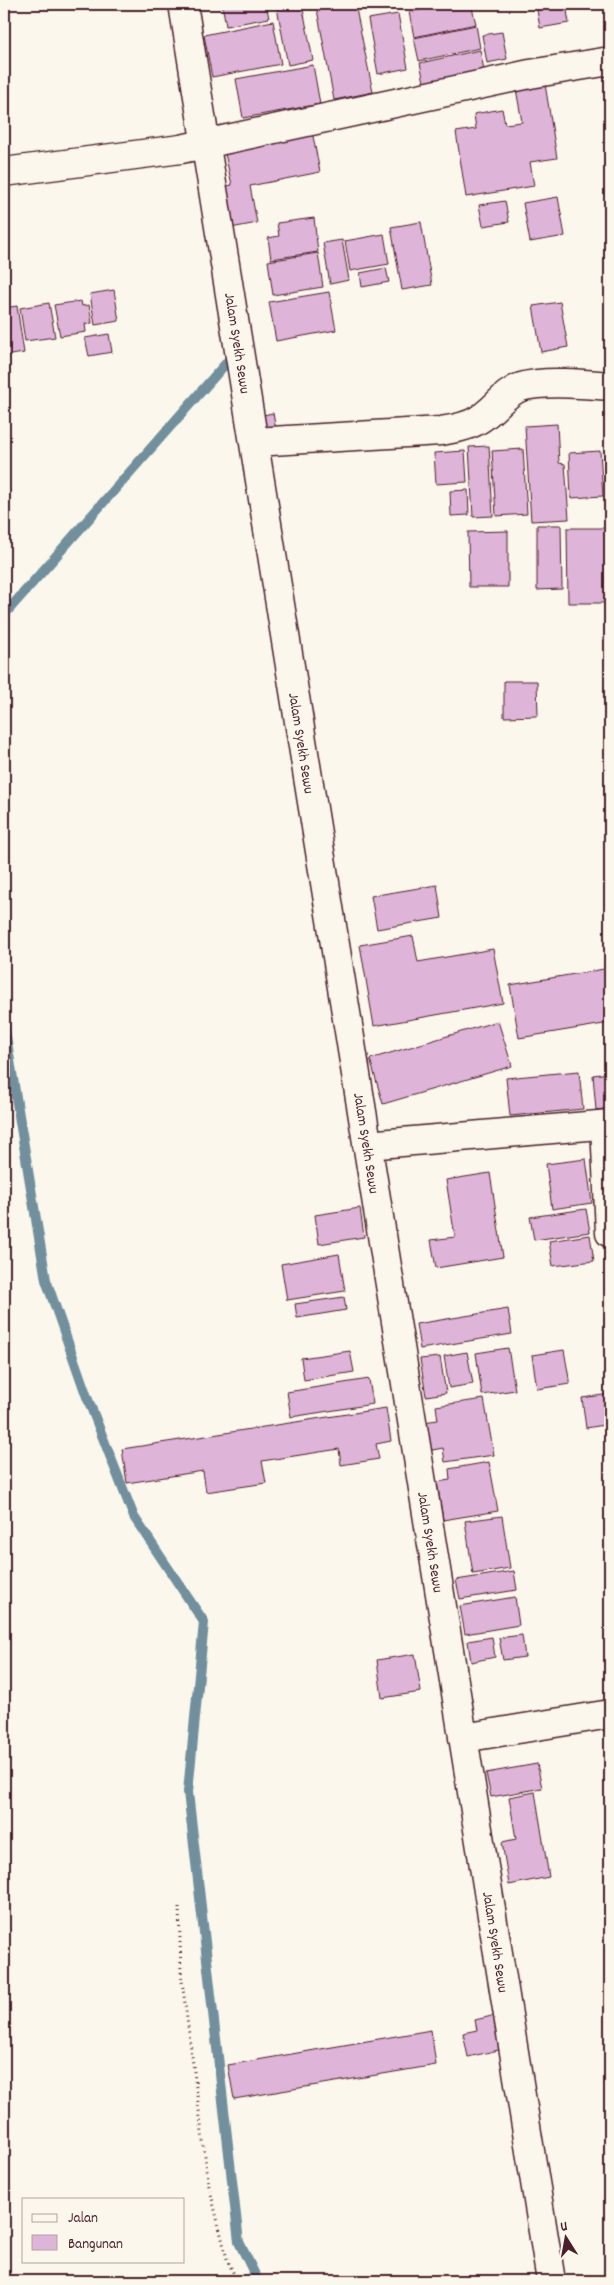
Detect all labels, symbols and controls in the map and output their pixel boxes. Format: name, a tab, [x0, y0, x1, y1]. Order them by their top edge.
street label: Jalam Syekh Sewu	[217, 291, 255, 395]
street label: Jalam Syekh Sewu	[281, 691, 319, 795]
street label: Jalam Syekh Sewu	[346, 1091, 384, 1195]
street label: Jalam Syekh Sewu	[410, 1490, 448, 1594]
street label: Jalam Syekh Sewu	[475, 1890, 513, 1994]
legend	[22, 2198, 185, 2262]
text: Jalan	[68, 2208, 98, 2230]
north arrow	[542, 2212, 592, 2262]
text: U	[559, 2217, 569, 2238]
text: Bangunan	[68, 2234, 123, 2256]

